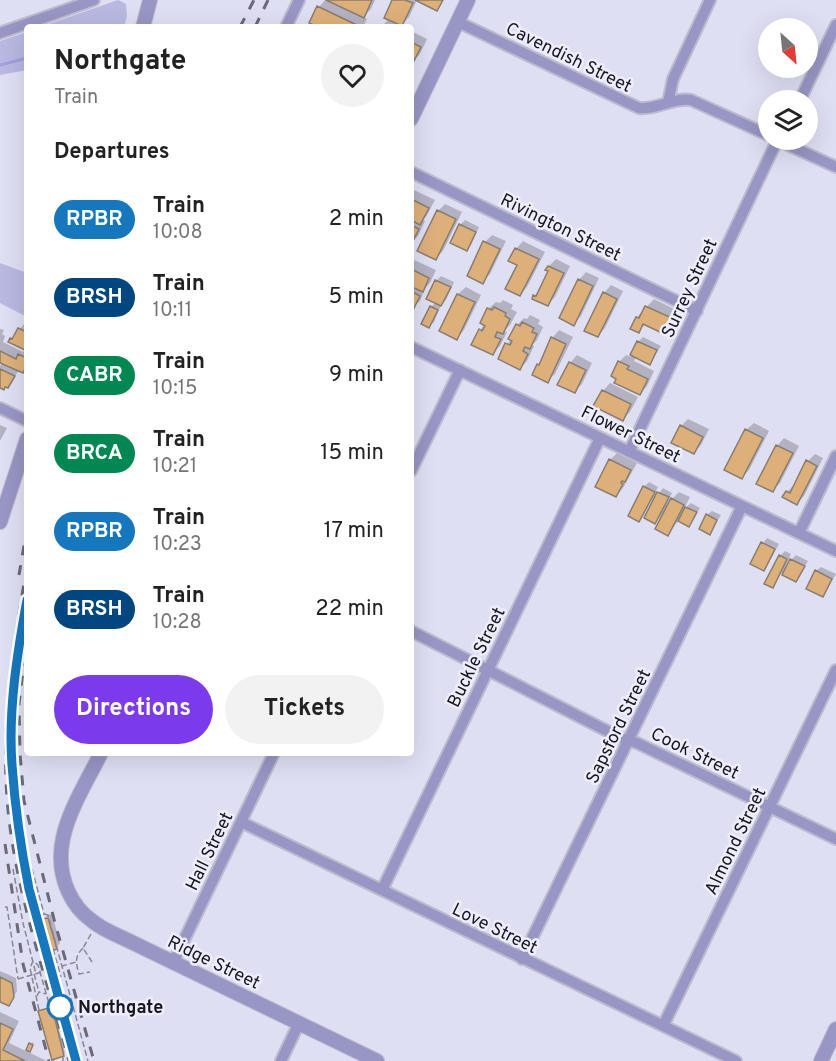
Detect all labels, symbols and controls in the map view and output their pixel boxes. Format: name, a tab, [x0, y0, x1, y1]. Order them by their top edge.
street label: Cavendish Street	[501, 18, 635, 99]
north arrow	[758, 18, 818, 78]
map controls	[758, 18, 818, 150]
text: Northgate	[54, 44, 186, 80]
button: heart	[321, 44, 384, 107]
text: Train	[54, 85, 98, 111]
button: layers	[758, 90, 818, 150]
text: Departures	[54, 139, 170, 166]
street label: Rivington Street	[496, 189, 624, 267]
text: Train	[153, 193, 205, 220]
text: RPBR	[66, 206, 123, 233]
text: 2 min	[329, 206, 384, 233]
text: 10:08	[153, 220, 203, 246]
street label: Surrey Street	[657, 235, 723, 342]
text: Train	[153, 271, 205, 298]
text: BRSH	[66, 284, 123, 311]
text: 5 min	[329, 284, 384, 311]
text: 10:11	[153, 298, 192, 324]
text: Train	[153, 349, 205, 376]
text: CABR	[66, 362, 123, 389]
text: 9 min	[329, 362, 384, 389]
text: 10:15	[153, 376, 198, 402]
street label: Flower Street	[577, 401, 684, 469]
text: Train	[153, 427, 205, 454]
text: BRCA	[66, 440, 123, 467]
text: 15 min	[320, 440, 384, 467]
text: 10:21	[153, 454, 197, 480]
text: Train	[153, 505, 205, 532]
text: RPBR	[66, 518, 123, 545]
text: 17 min	[324, 518, 384, 545]
text: 10:23	[153, 532, 202, 558]
text: Train	[153, 583, 205, 610]
text: BRSH	[66, 596, 123, 623]
text: 22 min	[315, 596, 384, 623]
street label: Buckle Street	[443, 604, 511, 712]
text: 10:28	[153, 610, 202, 636]
street label: Sapsford Street	[582, 666, 657, 788]
button: Directions	[54, 675, 213, 744]
button: Tickets	[225, 675, 384, 744]
street label: Cook Street	[646, 723, 742, 786]
street label: Almond Street	[700, 784, 772, 899]
street label: Hall Street	[181, 809, 239, 895]
street label: Love Street	[448, 899, 541, 960]
street label: Ridge Street	[163, 931, 263, 996]
marker: Northgate	[47, 994, 73, 1020]
place label: Northgate	[78, 997, 163, 1020]

